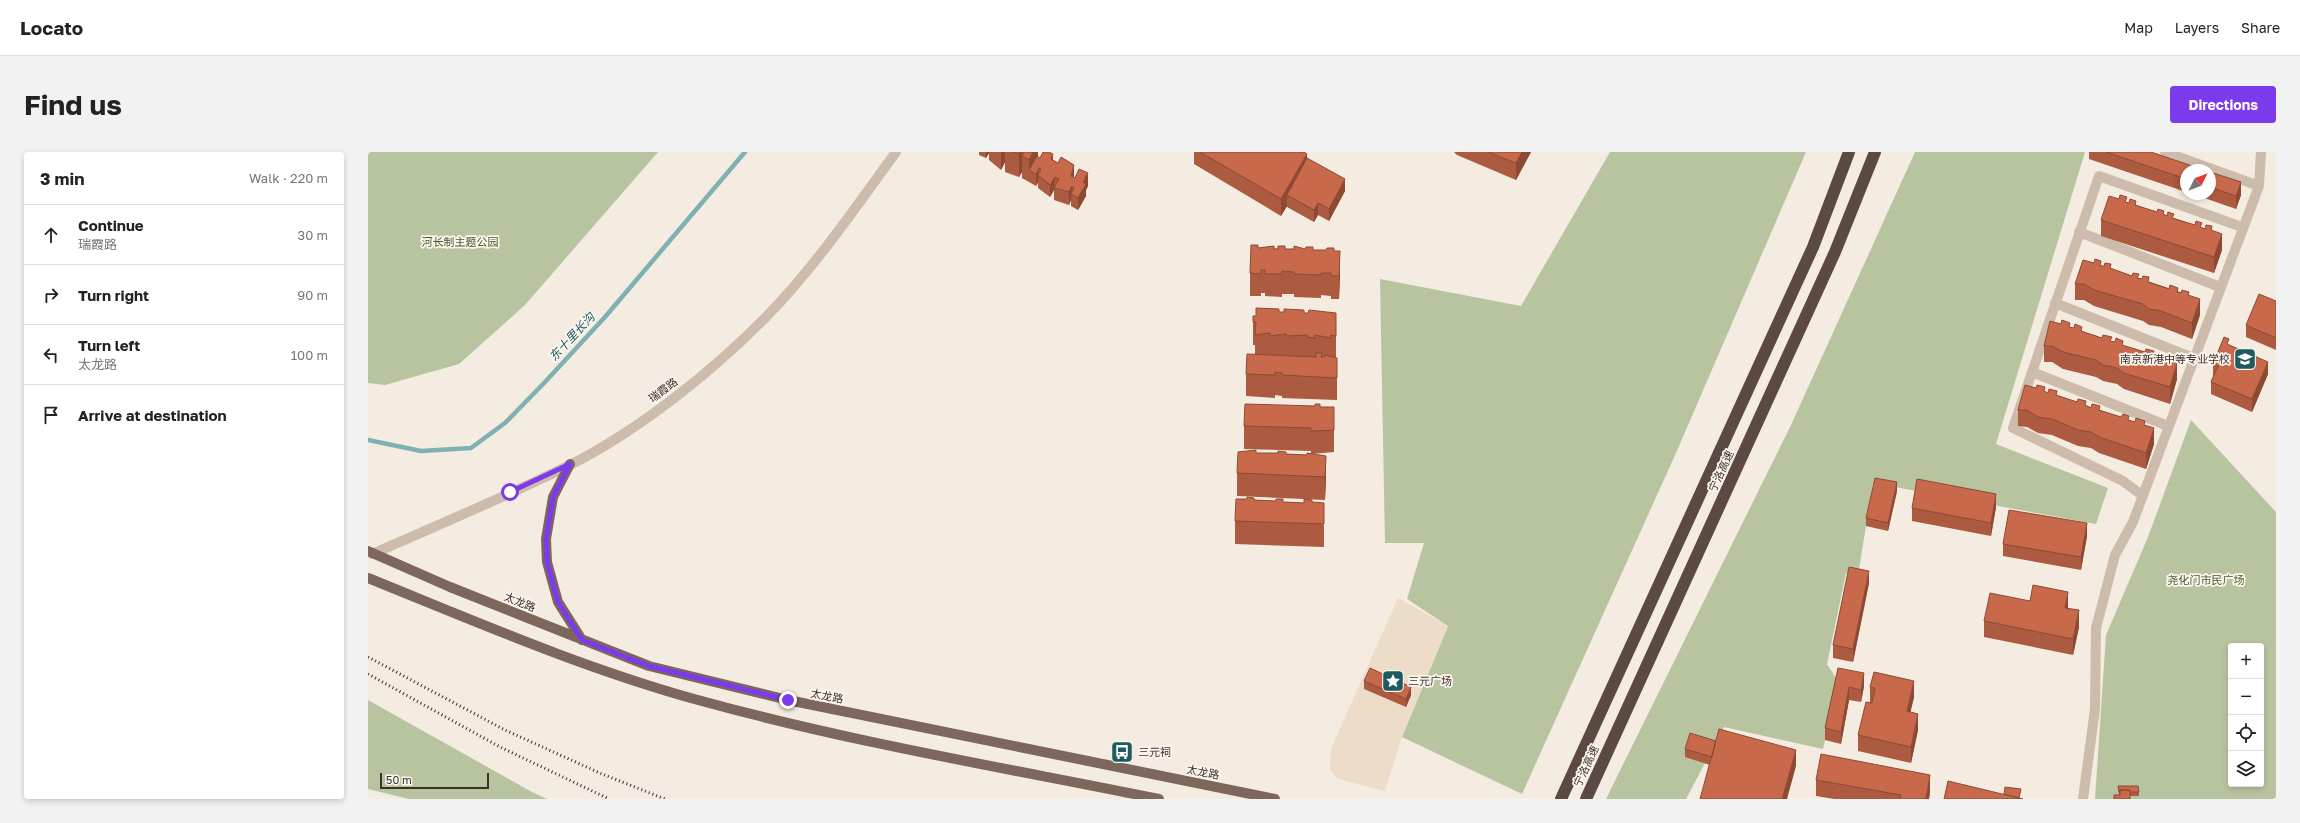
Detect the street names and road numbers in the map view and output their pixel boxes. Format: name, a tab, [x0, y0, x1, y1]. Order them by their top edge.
street label: 瑞霞路	[646, 374, 680, 405]
street label: 宁洛高速	[1705, 448, 1736, 493]
street label: 太龙路	[502, 589, 538, 614]
street label: 太龙路	[810, 686, 845, 705]
street label: 宁洛高速	[1570, 743, 1601, 788]
street label: 太龙路	[1186, 762, 1221, 781]

